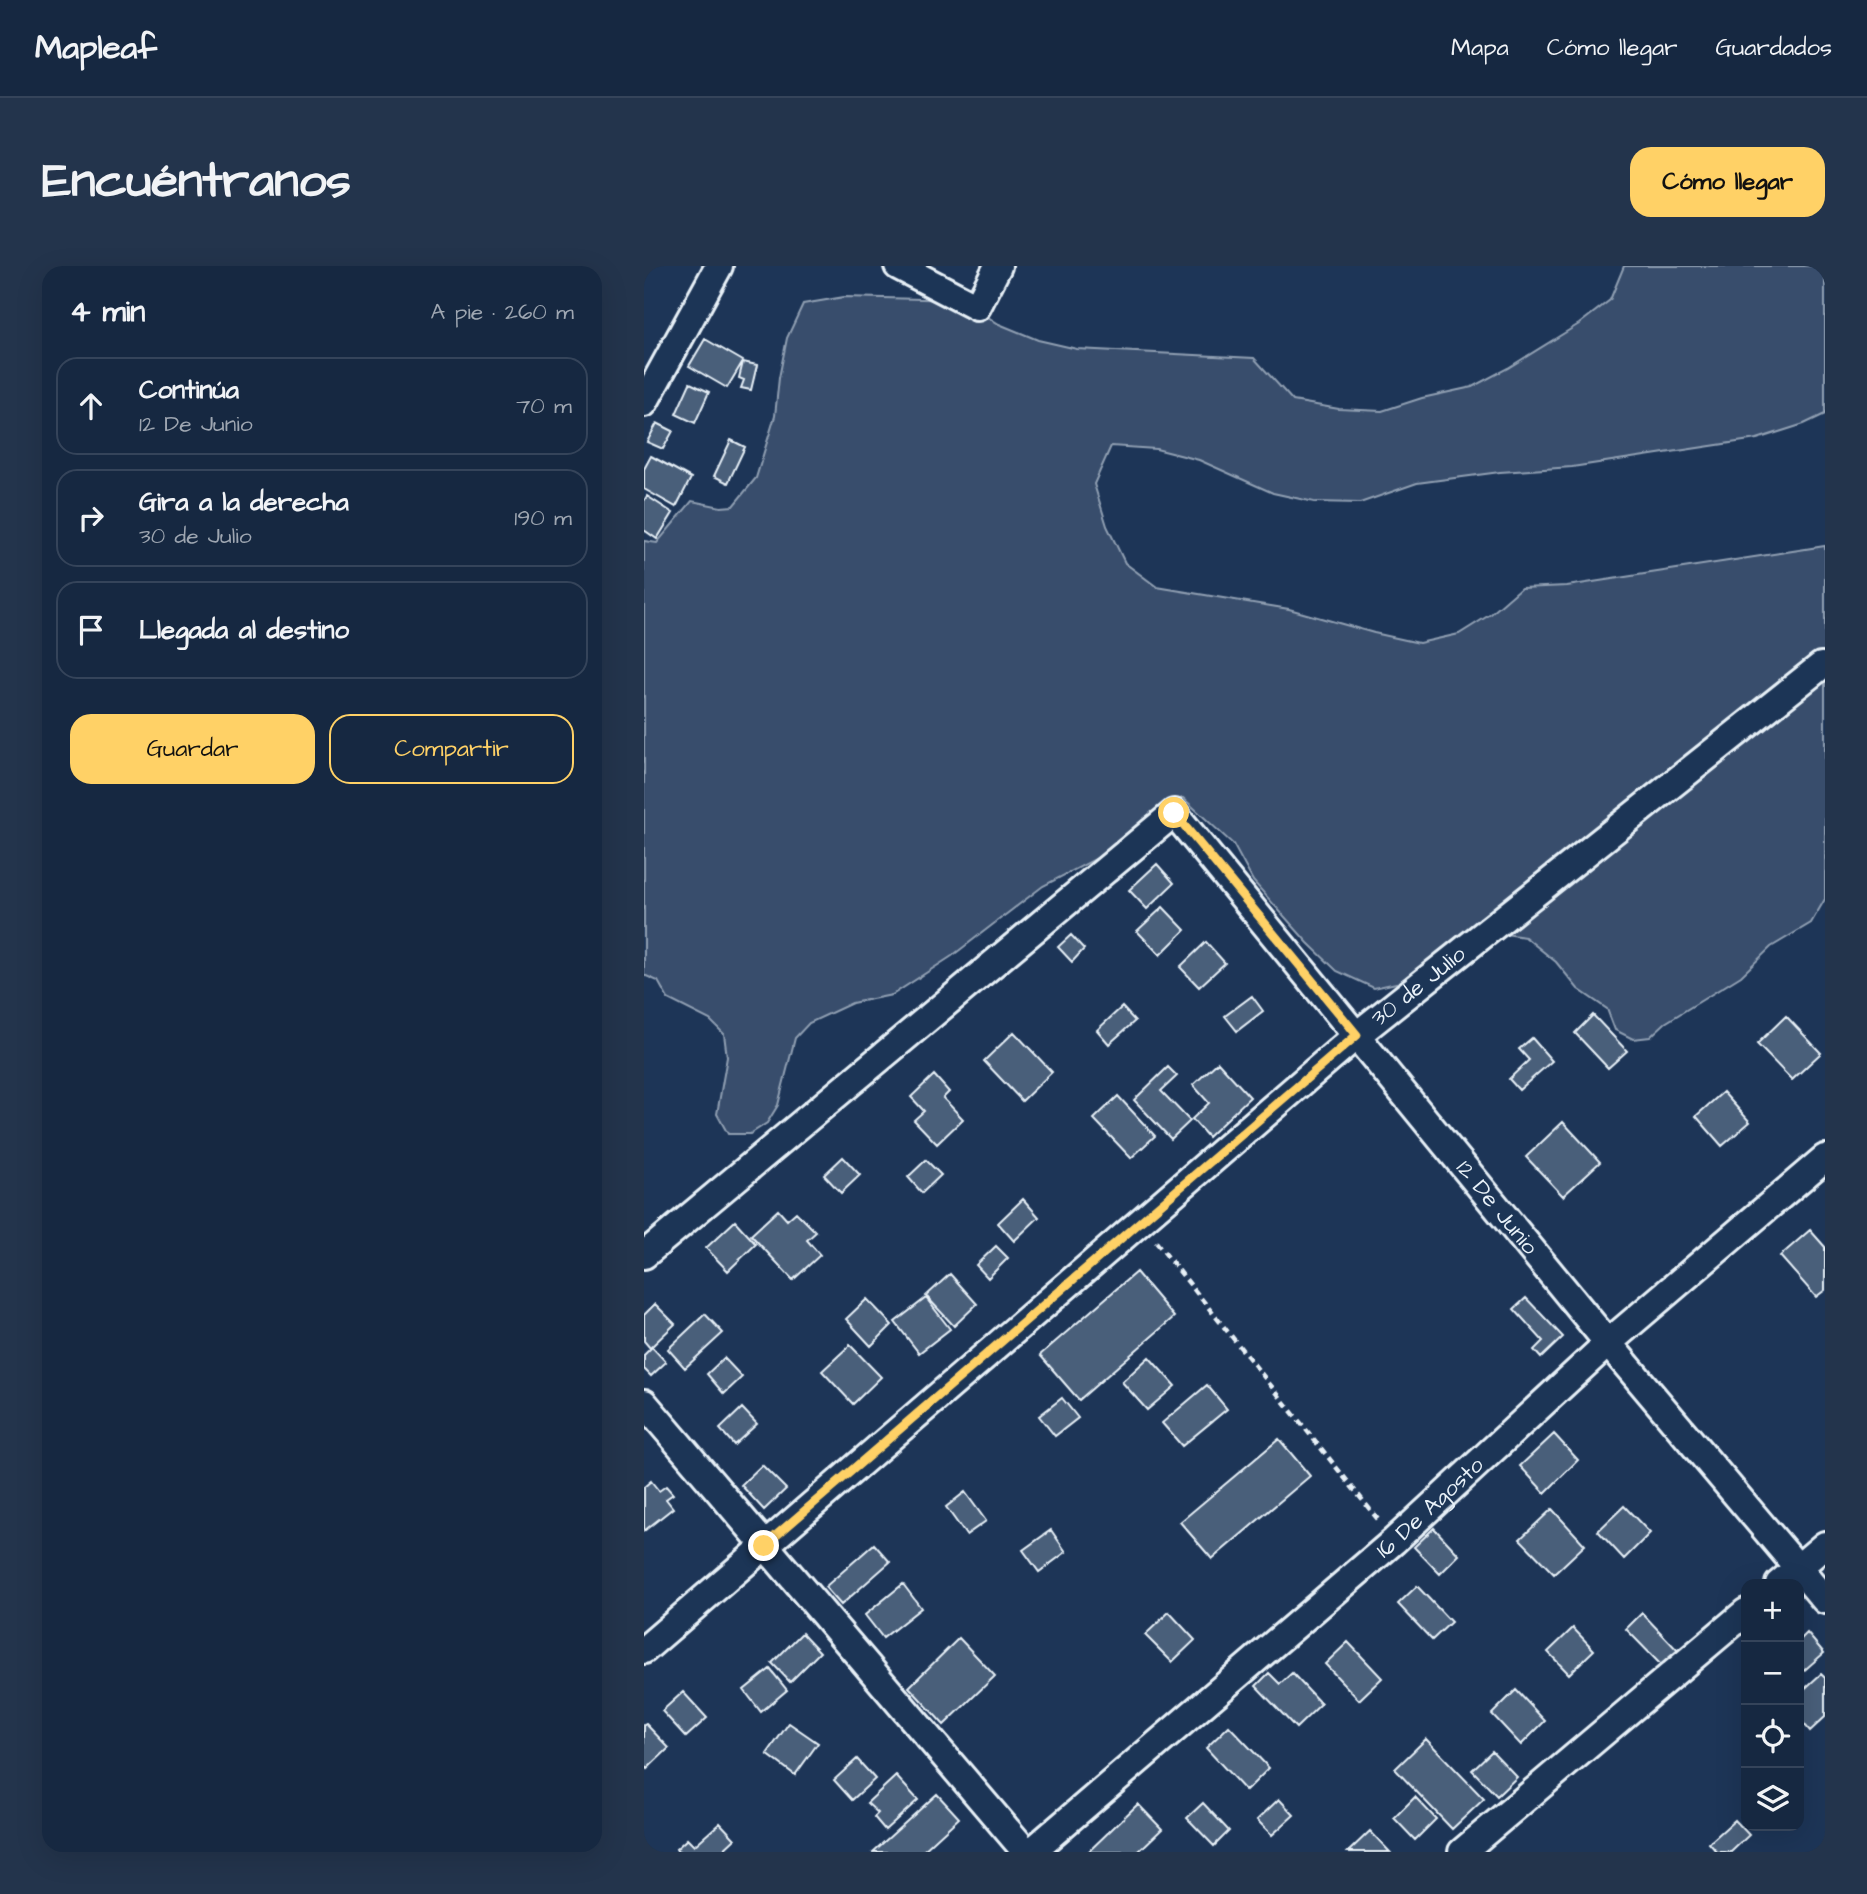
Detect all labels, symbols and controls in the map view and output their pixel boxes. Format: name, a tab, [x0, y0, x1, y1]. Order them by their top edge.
text: Mapleaf	[35, 25, 157, 71]
text: Mapa	[1451, 31, 1509, 65]
text: Cómo llegar	[1547, 31, 1677, 65]
text: Guardados	[1715, 31, 1832, 65]
button: Cómo llegar	[1630, 147, 1825, 217]
text: Encuéntranos	[42, 148, 351, 216]
text: 4 min	[70, 291, 145, 333]
text: A pie · 260 m	[430, 296, 574, 328]
text: Continúa	[139, 372, 239, 408]
icon: ahead	[72, 387, 110, 425]
text: 70 m	[516, 390, 572, 422]
text: 12 De Junio	[139, 408, 253, 440]
text: Gira a la derecha	[139, 484, 349, 520]
icon: right	[72, 499, 110, 537]
text: 190 m	[514, 502, 572, 534]
text: 30 de Julio	[139, 520, 252, 552]
icon: arrive	[72, 611, 110, 649]
text: Llegada al destino	[139, 612, 349, 648]
button: Guardar	[70, 714, 315, 784]
button: Compartir	[329, 714, 574, 784]
route start	[1158, 797, 1189, 828]
street label: 30 de Julio	[1364, 939, 1473, 1034]
street label: 12 De Junio	[1449, 1153, 1545, 1262]
street label: 16 De Agosto	[1369, 1450, 1491, 1566]
route end	[748, 1530, 779, 1561]
map controls	[1741, 1579, 1804, 1831]
button: +	[1741, 1579, 1804, 1642]
button: −	[1741, 1642, 1804, 1705]
button: locate	[1741, 1705, 1804, 1768]
button: layers	[1741, 1768, 1804, 1831]

